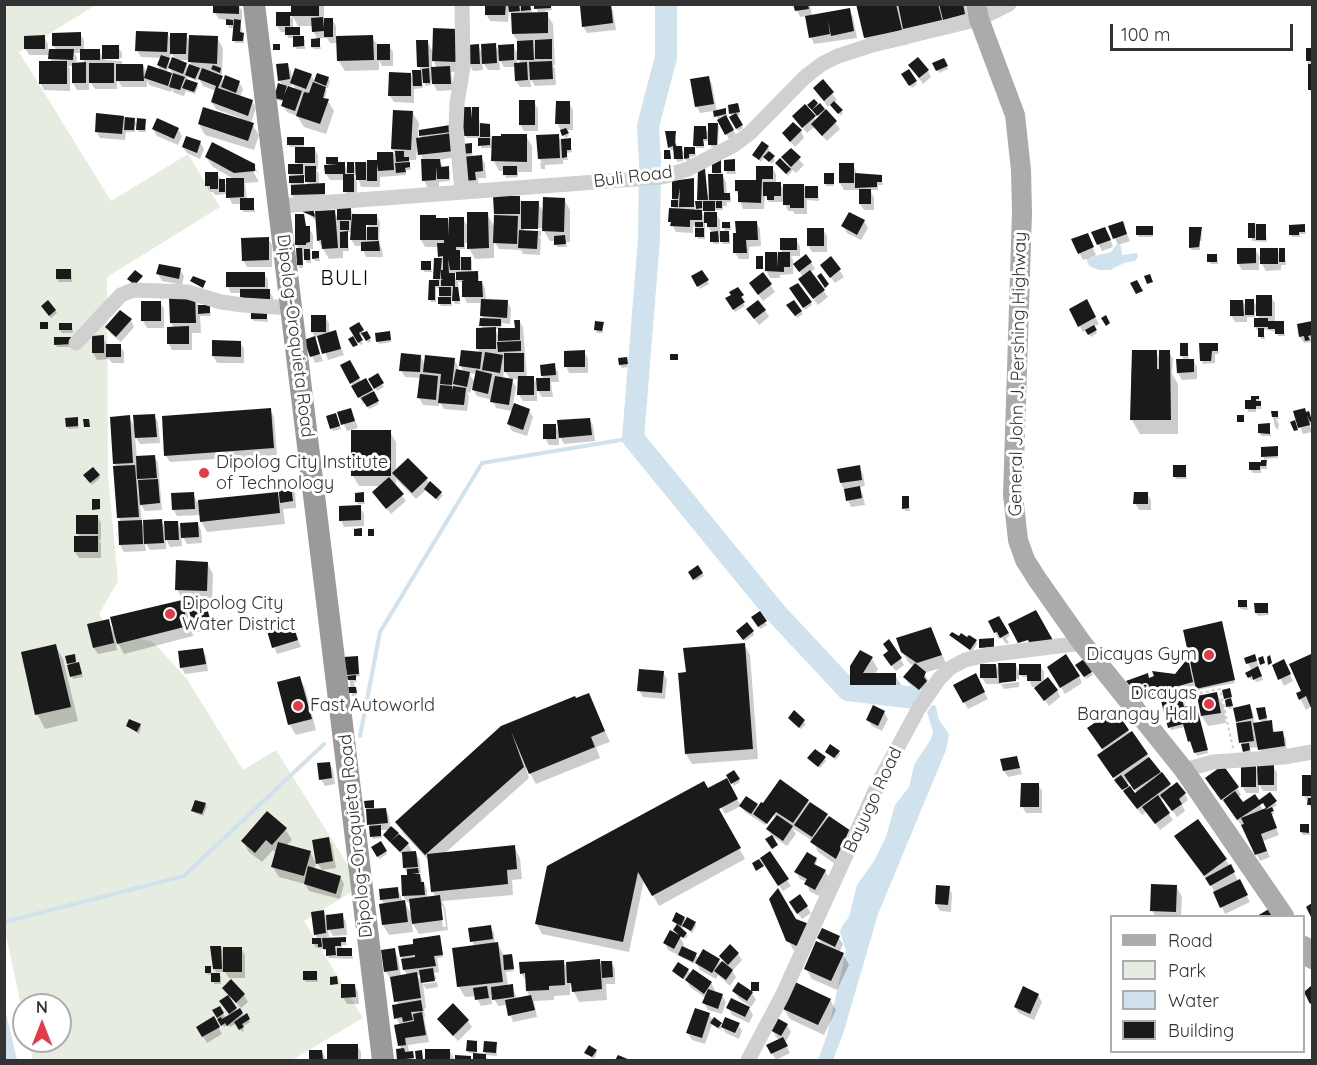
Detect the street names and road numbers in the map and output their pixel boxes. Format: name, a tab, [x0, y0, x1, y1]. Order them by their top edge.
street label: Buli Road	[592, 161, 674, 193]
street label: General John J. Pershing Highway	[1005, 231, 1031, 517]
street label: Dipolog-Oroquieta Road	[272, 233, 318, 439]
street label: Dipolog-Oroquieta Road	[335, 733, 377, 939]
street label: Bayugo Road	[839, 744, 907, 856]

